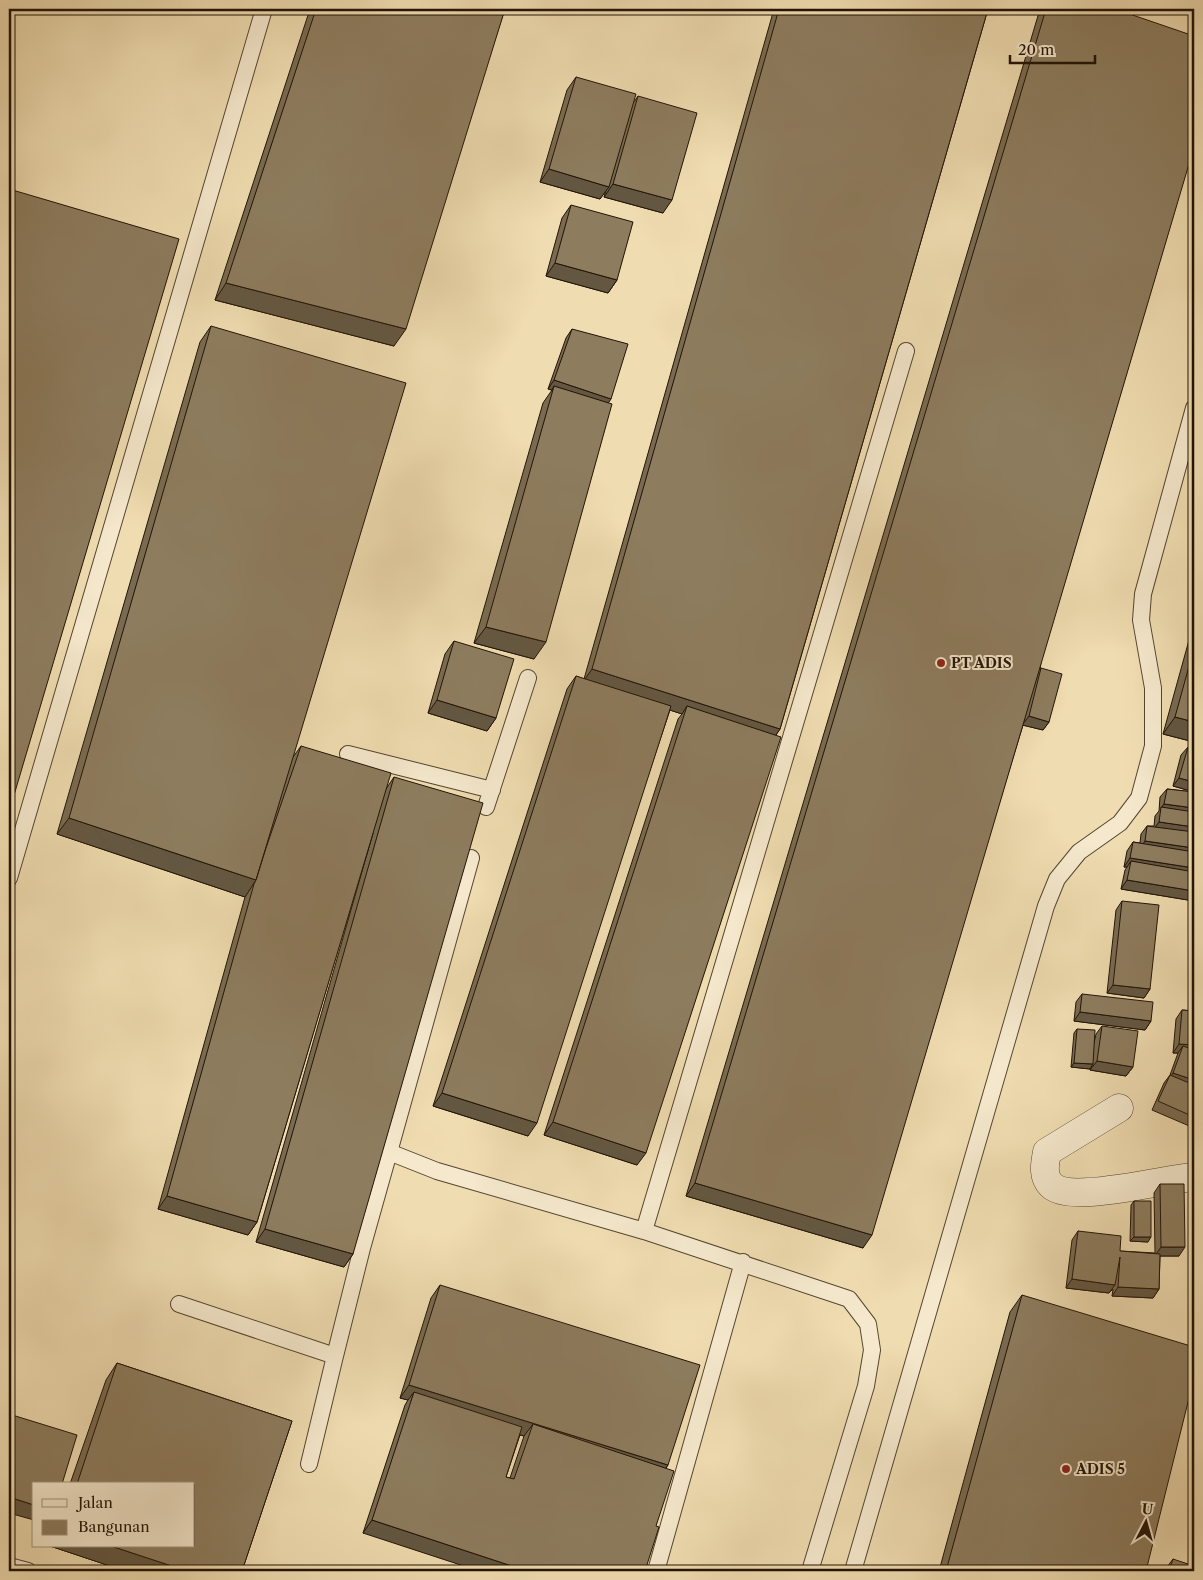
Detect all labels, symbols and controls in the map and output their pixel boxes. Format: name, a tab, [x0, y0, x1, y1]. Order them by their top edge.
scale bar	[1010, 32, 1096, 64]
text: 20 m	[1018, 40, 1054, 59]
place label: PT ADIS	[951, 654, 1012, 672]
marker: PT ADIS	[935, 657, 947, 669]
place label: ADIS 5	[1075, 1460, 1125, 1478]
marker: ADIS 5	[1060, 1463, 1072, 1475]
legend	[32, 1482, 195, 1548]
text: Jalan	[76, 1493, 113, 1512]
north arrow	[1120, 1498, 1170, 1548]
text: U	[1141, 1500, 1155, 1519]
text: Bangunan	[78, 1517, 150, 1536]

